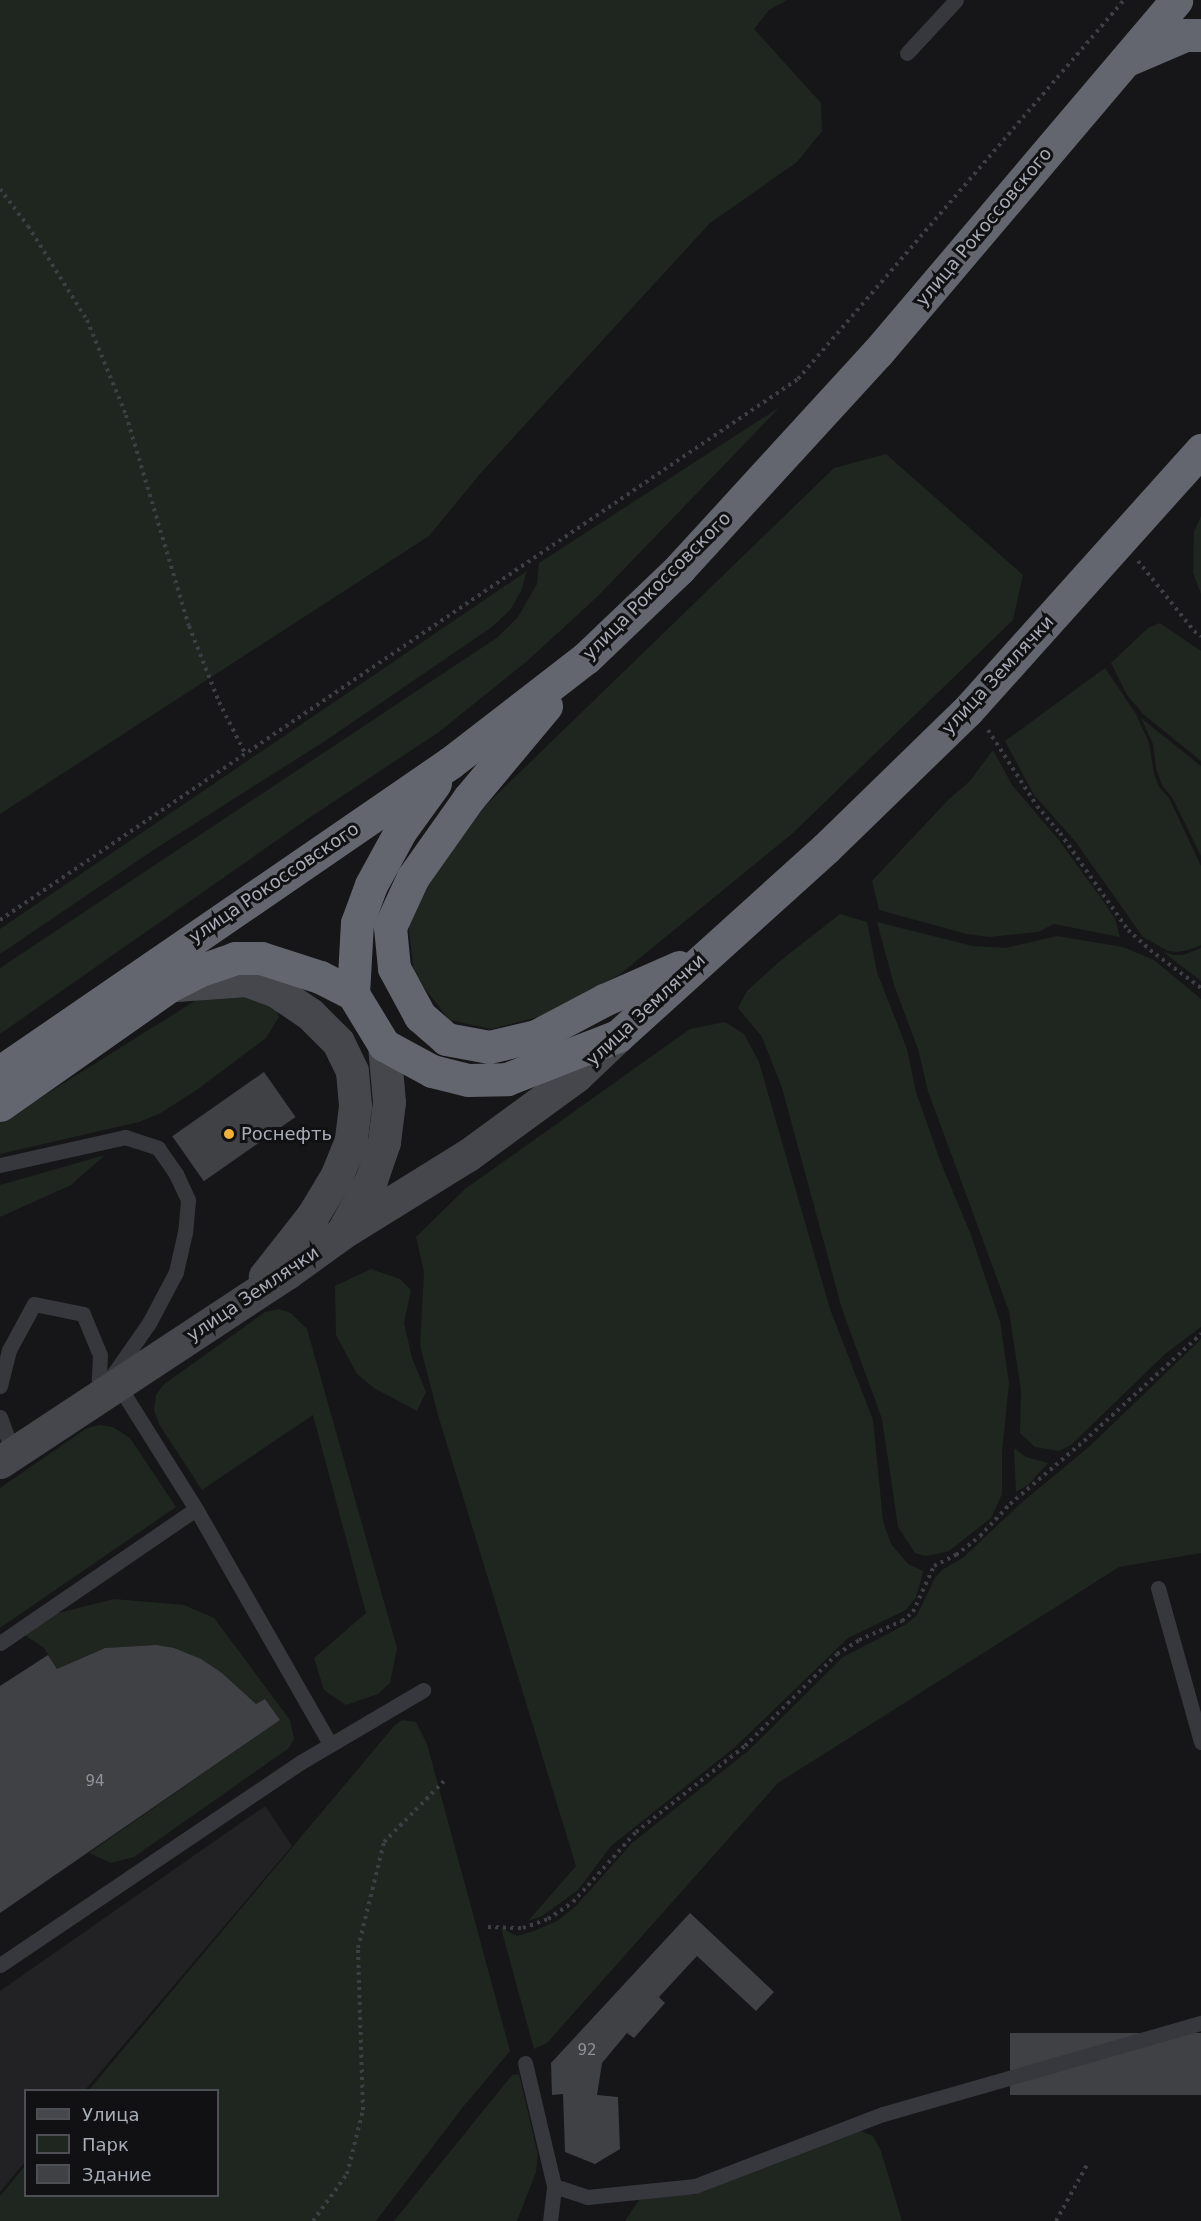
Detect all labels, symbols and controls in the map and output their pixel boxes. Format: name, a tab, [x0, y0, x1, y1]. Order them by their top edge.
street label: улица Рокоссовского	[911, 143, 1057, 311]
street label: улица Рокоссовского	[579, 508, 735, 664]
street label: улица Землячки	[937, 611, 1059, 739]
street label: улица Рокоссовского	[185, 818, 363, 948]
street label: улица Землячки	[582, 949, 710, 1071]
place label: Роснефть	[241, 1123, 332, 1145]
marker: Роснефть	[222, 1127, 236, 1141]
street label: улица Землячки	[183, 1242, 323, 1346]
house number: 94	[85, 1773, 105, 1791]
house number: 92	[577, 2042, 597, 2060]
legend	[24, 2089, 219, 2197]
text: Улица	[82, 2104, 139, 2125]
text: Парк	[82, 2134, 129, 2155]
text: Здание	[82, 2164, 152, 2185]

